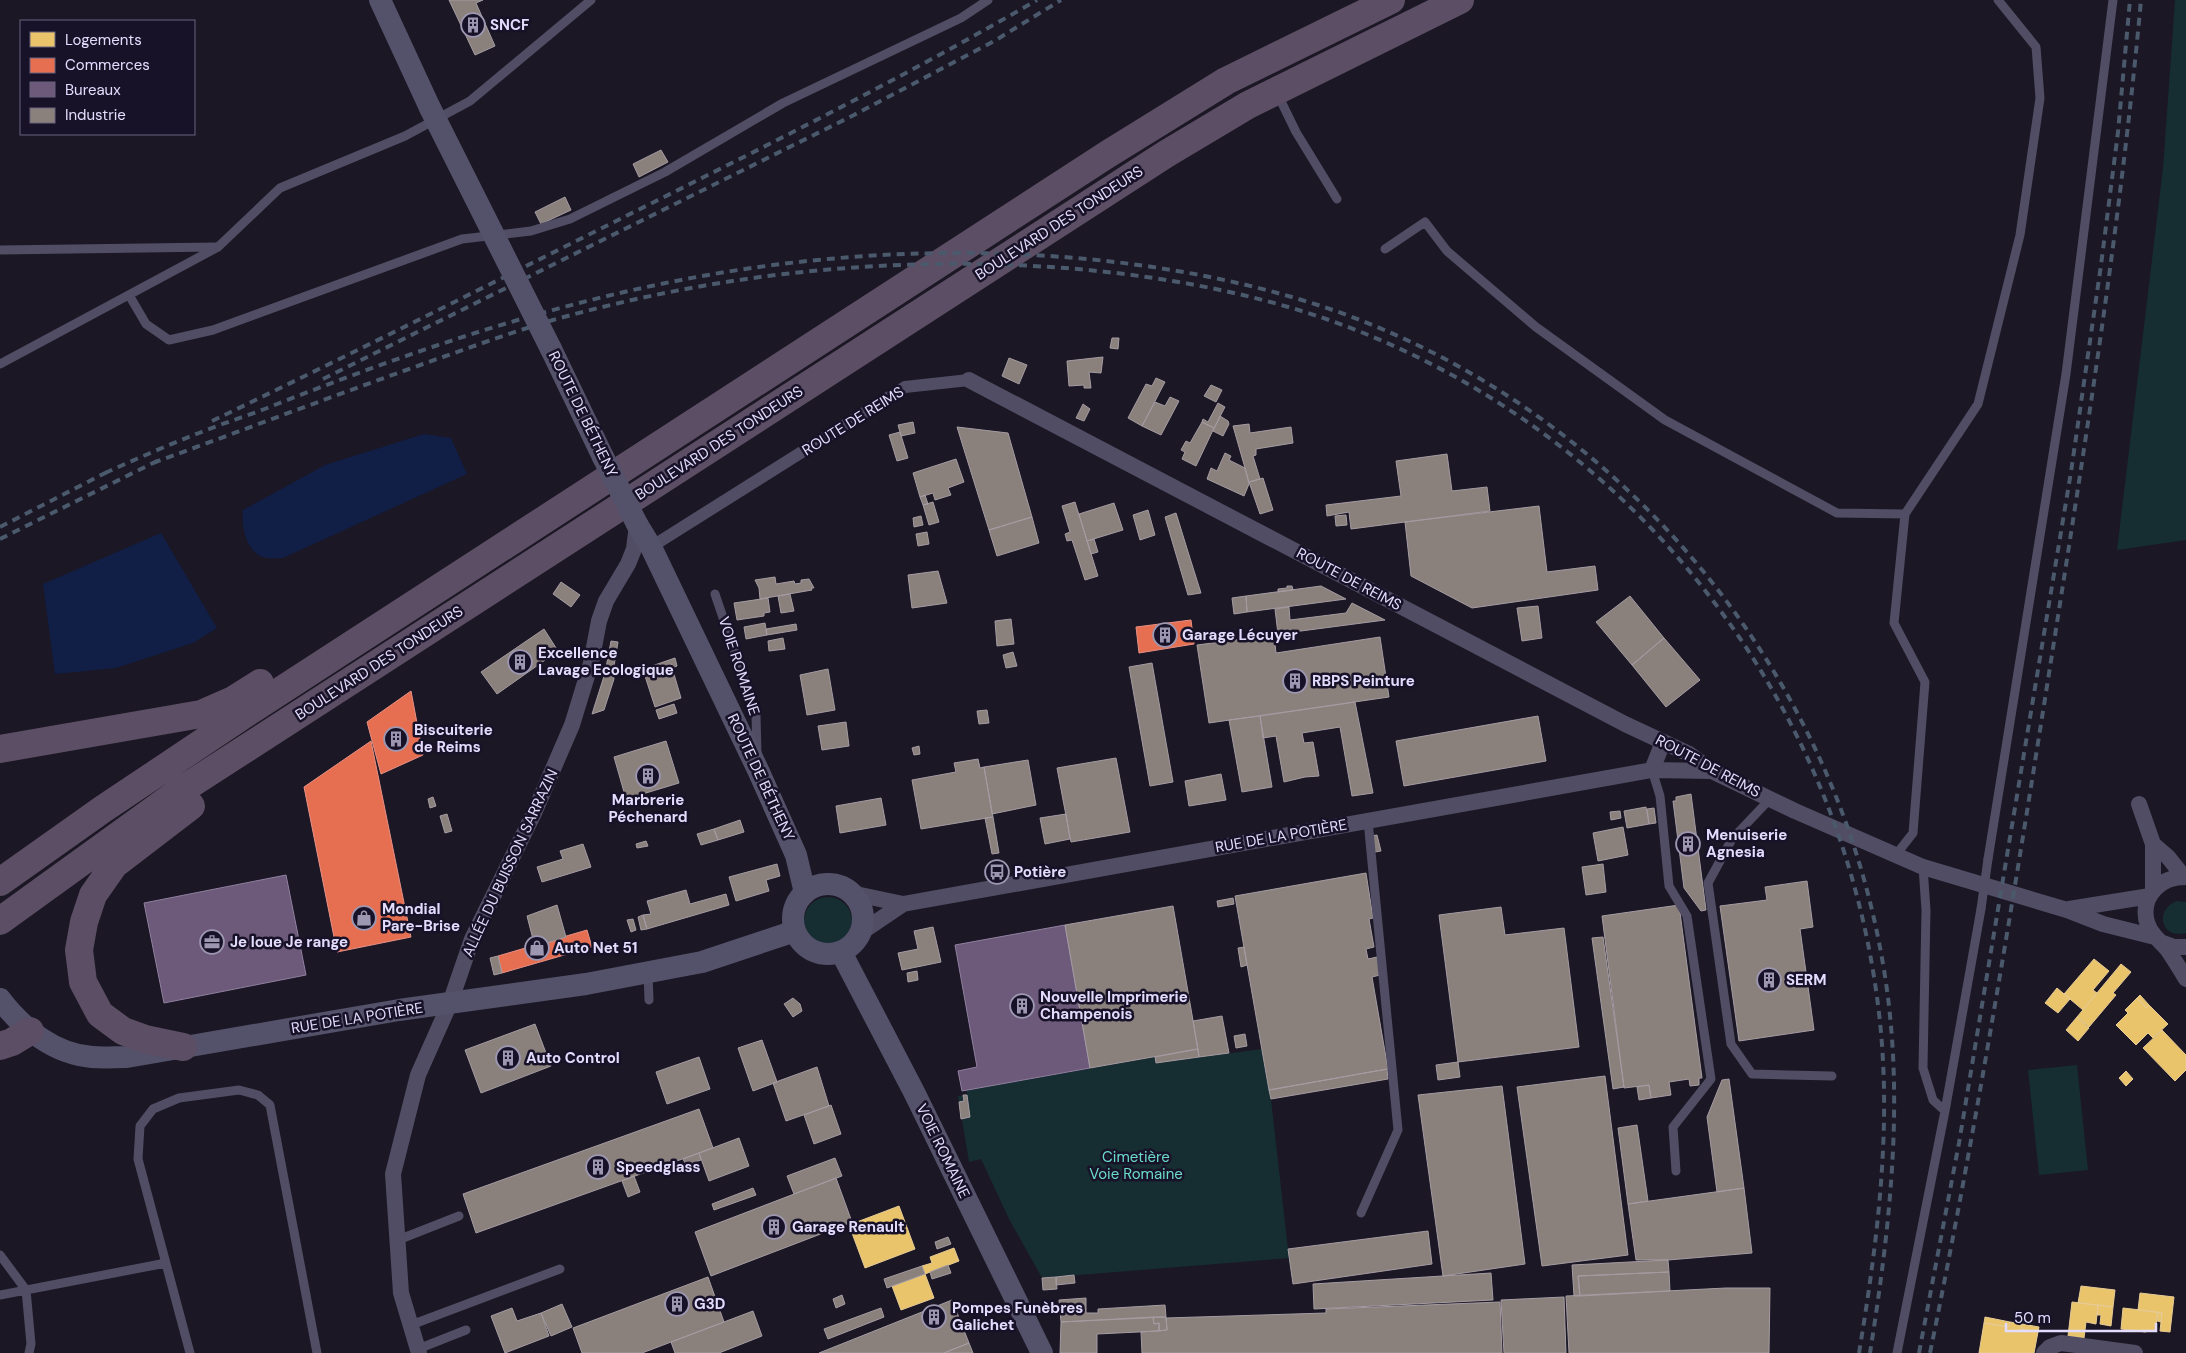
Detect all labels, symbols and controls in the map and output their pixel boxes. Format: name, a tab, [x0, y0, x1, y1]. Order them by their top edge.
building icon: SNCF	[460, 12, 486, 38]
place label: SNCF	[490, 15, 529, 35]
legend	[20, 20, 195, 135]
text: Logements	[65, 30, 142, 50]
text: Commerces	[65, 55, 150, 75]
text: Bureaux	[65, 80, 121, 100]
text: Industrie	[65, 105, 126, 125]
street label: BOULEVARD DES TONDEURS	[971, 161, 1147, 285]
street label: ROUTE DE BÉTHENY	[544, 348, 622, 481]
street label: BOULEVARD DES TONDEURS	[631, 381, 807, 505]
street label: ROUTE DE REIMS	[798, 382, 908, 460]
street label: ROUTE DE REIMS	[1293, 543, 1405, 615]
street label: BOULEVARD DES TONDEURS	[291, 601, 467, 725]
street label: VOIE ROMAINE	[714, 614, 764, 718]
building icon: Garage Lécuyer	[1152, 622, 1178, 648]
place label: Garage Lécuyer	[1182, 625, 1298, 645]
place label: Excellence Lavage Ecologique	[538, 643, 674, 680]
building icon: Excellence Lavage Ecologique	[507, 649, 533, 675]
building icon: RBPS Peinture	[1282, 668, 1308, 694]
place label: RBPS Peinture	[1312, 671, 1415, 691]
street label: ROUTE DE BÉTHENY	[723, 710, 799, 844]
place label: Biscuiterie de Reims	[414, 720, 493, 757]
building icon: Biscuiterie de Reims	[383, 726, 409, 752]
street label: ROUTE DE REIMS	[1652, 730, 1764, 802]
building icon: Marbrerie Péchenard	[635, 763, 661, 789]
street label: ALLÉE DU BUISSON SARRAZIN	[458, 766, 562, 960]
place label: Marbrerie Péchenard	[608, 790, 688, 827]
street label: RUE DE LA POTIÈRE	[1214, 815, 1348, 857]
place label: Menuiserie Agnesia	[1706, 825, 1787, 862]
building icon: Menuiserie Agnesia	[1675, 831, 1701, 857]
bus stop icon: Potière	[984, 859, 1010, 885]
place label: Potière	[1014, 862, 1066, 882]
place label: Mondial Pare-Brise	[382, 899, 460, 936]
shop icon: Mondial Pare-Brise	[351, 905, 377, 931]
office icon: Je loue Je range	[199, 929, 225, 955]
place label: Je loue Je range	[230, 932, 348, 952]
shop icon: Auto Net 51	[524, 935, 550, 961]
place label: Auto Net 51	[554, 938, 637, 958]
building icon: SERM	[1756, 967, 1782, 993]
place label: SERM	[1786, 970, 1827, 990]
place label: Nouvelle Imprimerie Champenois	[1040, 987, 1188, 1024]
building icon: Nouvelle Imprimerie Champenois	[1009, 993, 1035, 1019]
street label: RUE DE LA POTIÈRE	[290, 998, 424, 1038]
building icon: Auto Control	[495, 1045, 521, 1071]
place label: Auto Control	[526, 1048, 620, 1068]
street label: VOIE ROMAINE	[912, 1100, 974, 1202]
park label: Cimetière Voie Romaine	[1089, 1147, 1183, 1184]
building icon: Speedglass	[585, 1154, 611, 1180]
place label: Speedglass	[616, 1157, 700, 1177]
building icon: Garage Renault	[761, 1214, 787, 1240]
place label: Garage Renault	[792, 1217, 904, 1237]
building icon: G3D	[664, 1291, 690, 1317]
place label: G3D	[694, 1294, 725, 1314]
place label: Pompes Funèbres Galichet	[952, 1298, 1083, 1335]
scale bar	[2006, 1300, 2156, 1332]
building icon: Pompes Funèbres Galichet	[921, 1304, 947, 1330]
text: 50 m	[2014, 1308, 2051, 1328]

